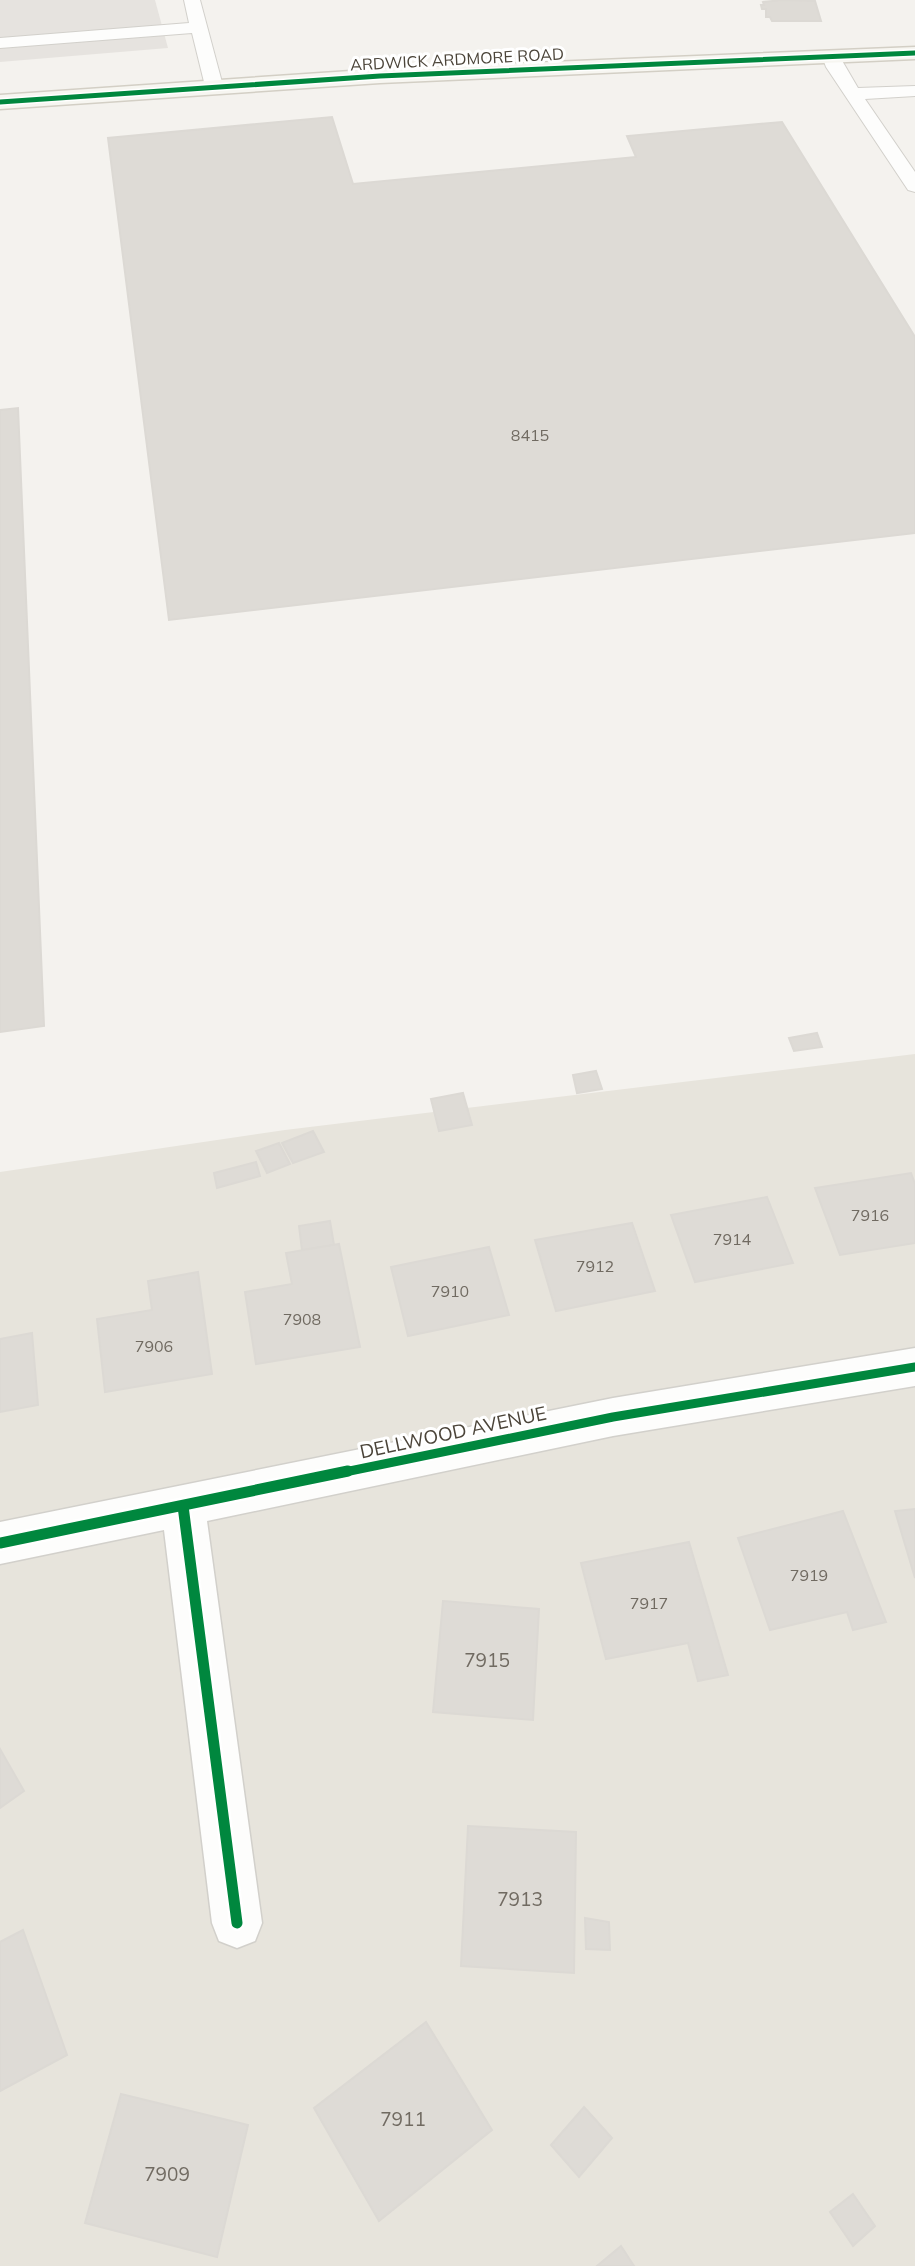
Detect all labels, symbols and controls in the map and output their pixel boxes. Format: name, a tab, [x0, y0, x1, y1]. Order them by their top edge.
street label: ARDWICK ARDMORE ROAD	[350, 43, 564, 75]
house number: 8415	[511, 425, 549, 445]
house number: 7916	[851, 1205, 889, 1225]
house number: 7914	[713, 1229, 752, 1249]
house number: 7912	[576, 1256, 614, 1276]
house number: 7910	[431, 1281, 469, 1301]
house number: 7908	[283, 1309, 321, 1329]
house number: 7906	[135, 1336, 173, 1356]
street label: DELLWOOD AVENUE	[358, 1400, 548, 1464]
house number: 7919	[790, 1565, 828, 1585]
house number: 7917	[630, 1593, 668, 1613]
house number: 7915	[464, 1648, 510, 1672]
house number: 7913	[497, 1887, 543, 1911]
house number: 7911	[380, 2107, 426, 2131]
house number: 7909	[144, 2162, 190, 2186]

